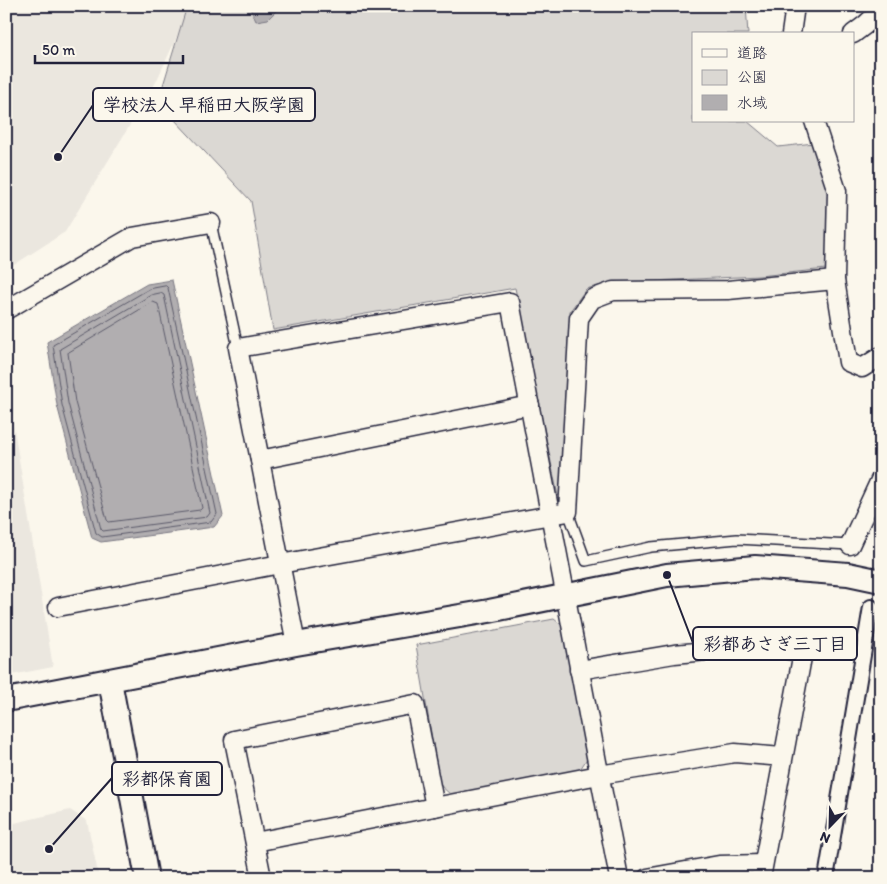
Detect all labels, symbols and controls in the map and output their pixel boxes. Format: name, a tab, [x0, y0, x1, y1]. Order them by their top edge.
scale bar	[35, 32, 182, 64]
legend	[692, 32, 854, 122]
text: 50 m	[42, 41, 75, 59]
text: 道路	[737, 44, 767, 62]
text: 公園	[737, 68, 767, 86]
callout: 学校法人 早稲田大阪学園	[93, 88, 315, 121]
text: 学校法人 早稲田大阪学園	[103, 94, 305, 116]
text: 水域	[737, 94, 767, 112]
callout: 彩都あさぎ三丁目	[693, 627, 857, 660]
text: 彩都あさぎ三丁目	[703, 633, 847, 655]
callout: 彩都保育園	[112, 762, 222, 795]
text: 彩都保育園	[122, 768, 212, 790]
north arrow	[804, 802, 854, 852]
text: N	[817, 828, 833, 847]

